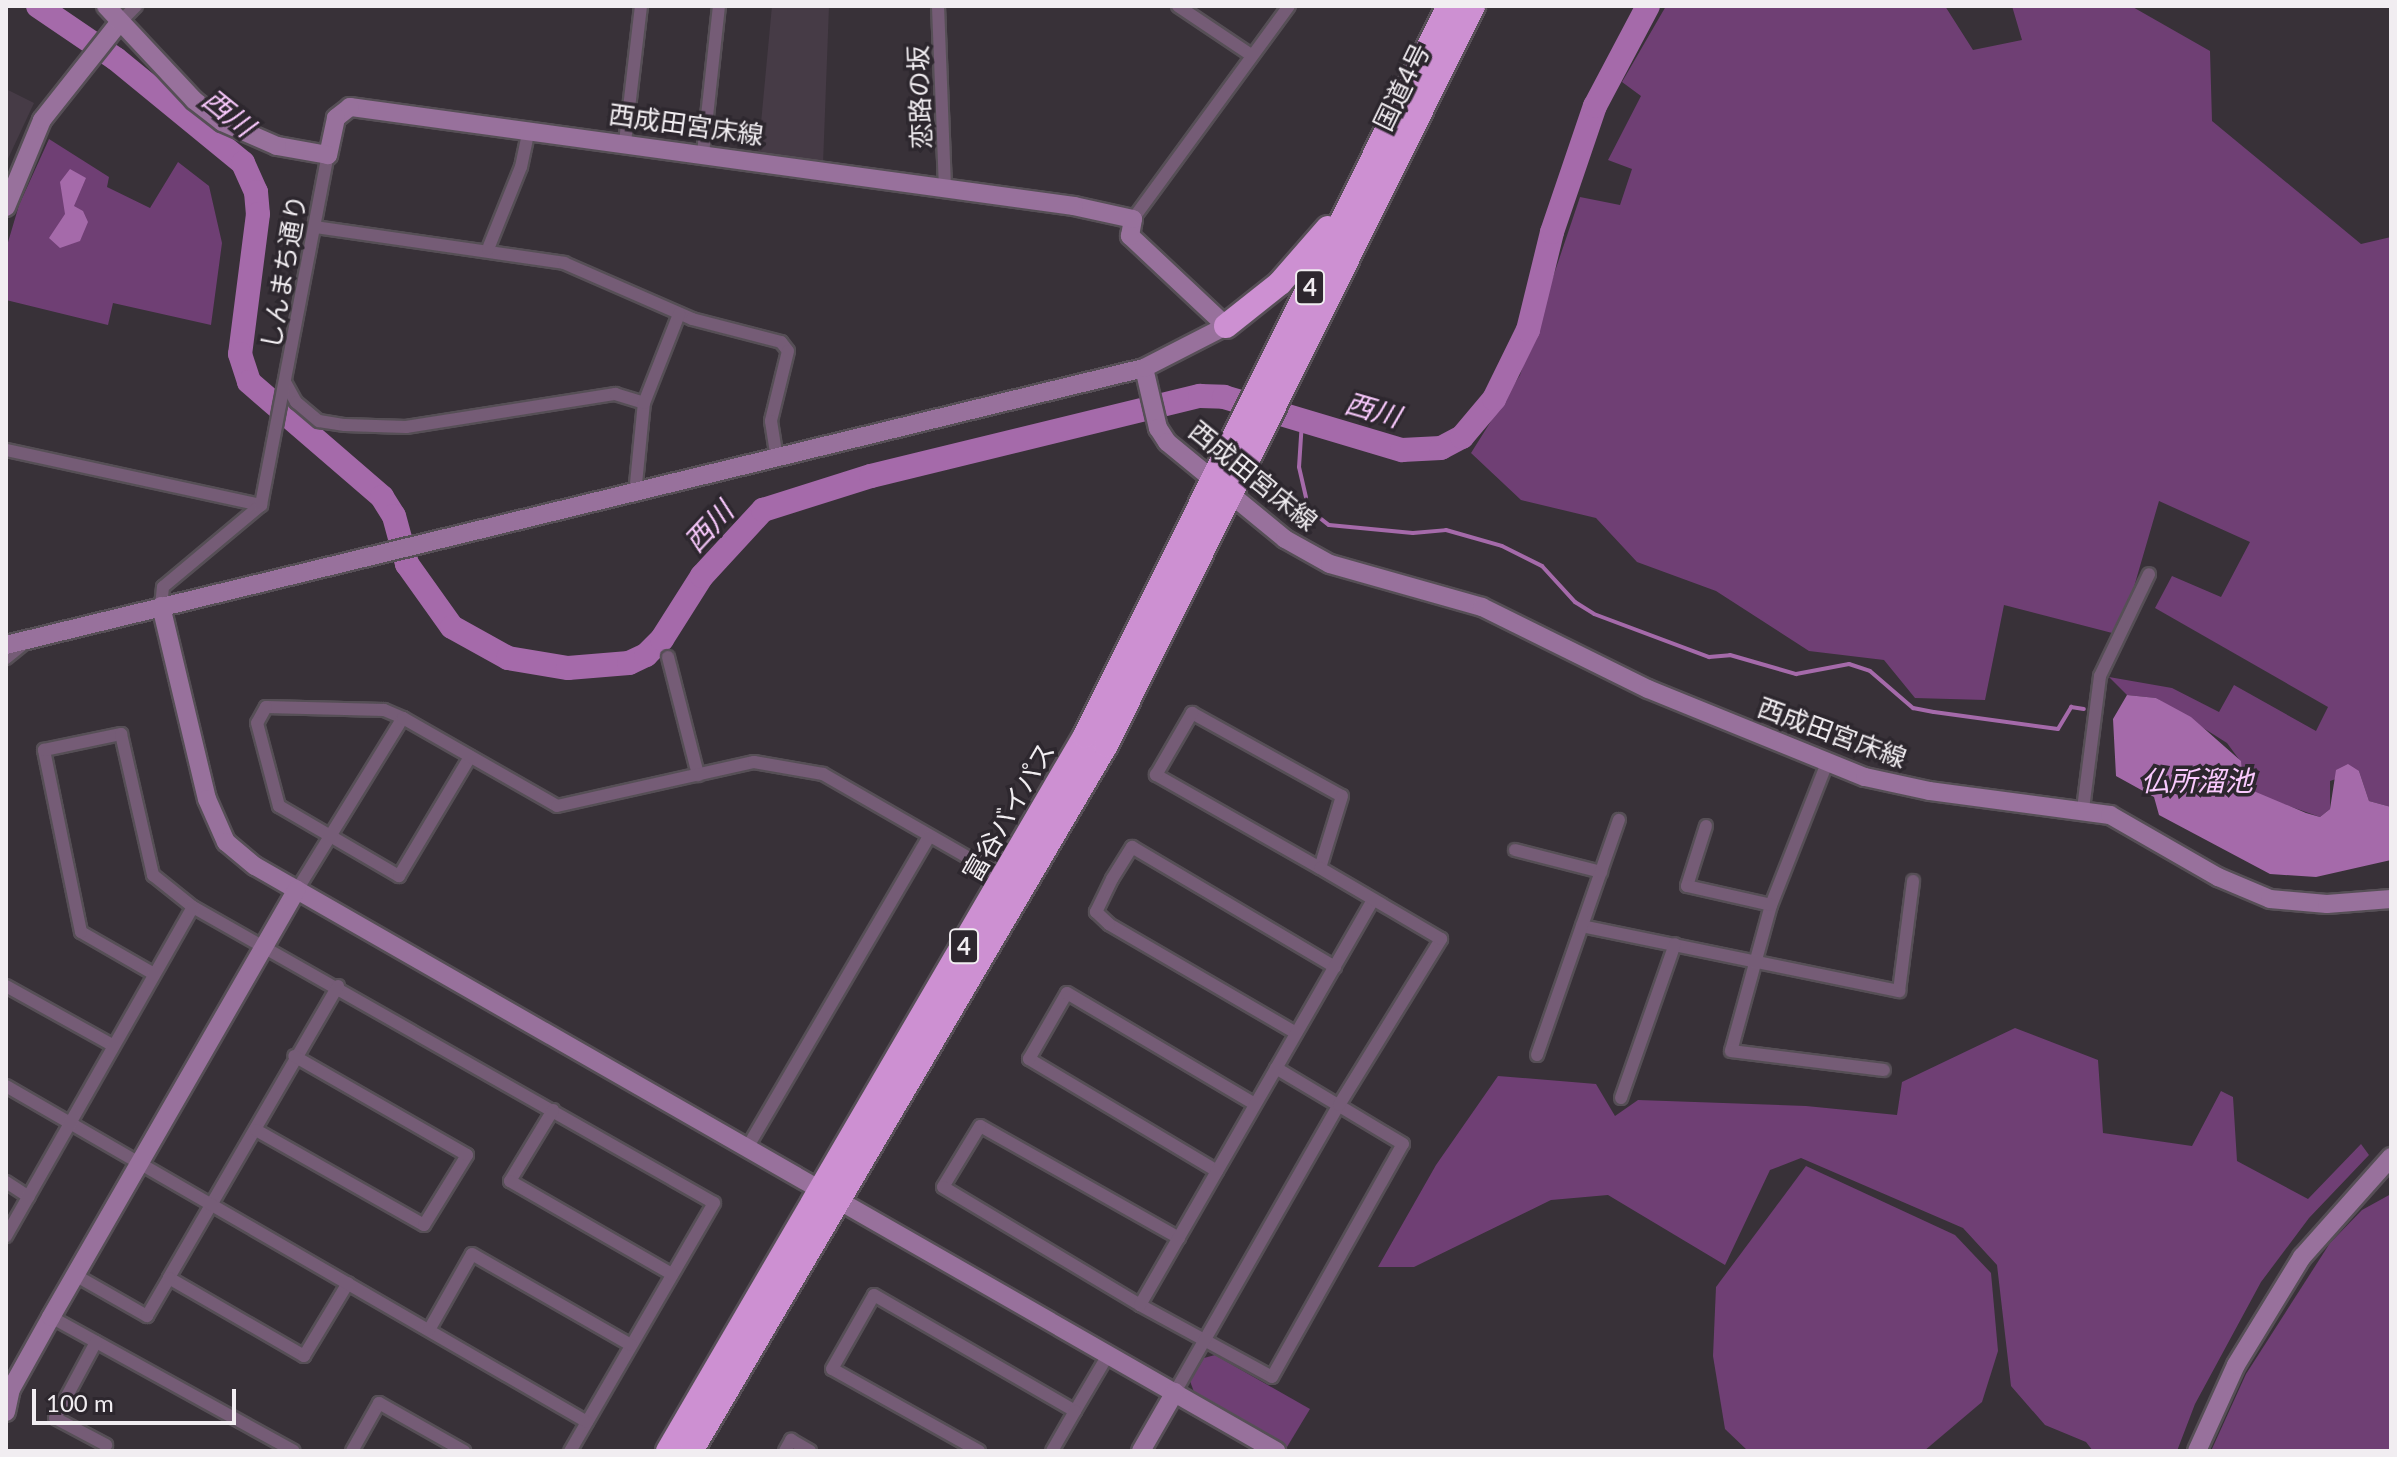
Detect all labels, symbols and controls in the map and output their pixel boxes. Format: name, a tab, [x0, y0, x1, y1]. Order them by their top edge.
street label: 国道4号	[1368, 38, 1436, 136]
street label: 恋路の坂	[903, 44, 937, 150]
water label: 西川	[197, 81, 261, 143]
street label: 西成田宮床線	[607, 99, 765, 151]
street label: しんまち通り	[255, 192, 313, 352]
road number: 4	[1294, 267, 1326, 307]
water label: 西川	[1341, 385, 1405, 433]
street label: 西成田宮床線	[1183, 415, 1323, 537]
water label: 西川	[677, 494, 739, 558]
street label: 西成田宮床線	[1753, 692, 1911, 774]
street label: 富谷バイパス	[956, 737, 1062, 887]
water label: 仏所溜池	[2141, 763, 2253, 797]
road number: 4	[948, 926, 980, 966]
scale bar	[36, 1373, 240, 1423]
text: 100 m	[46, 1388, 114, 1417]

